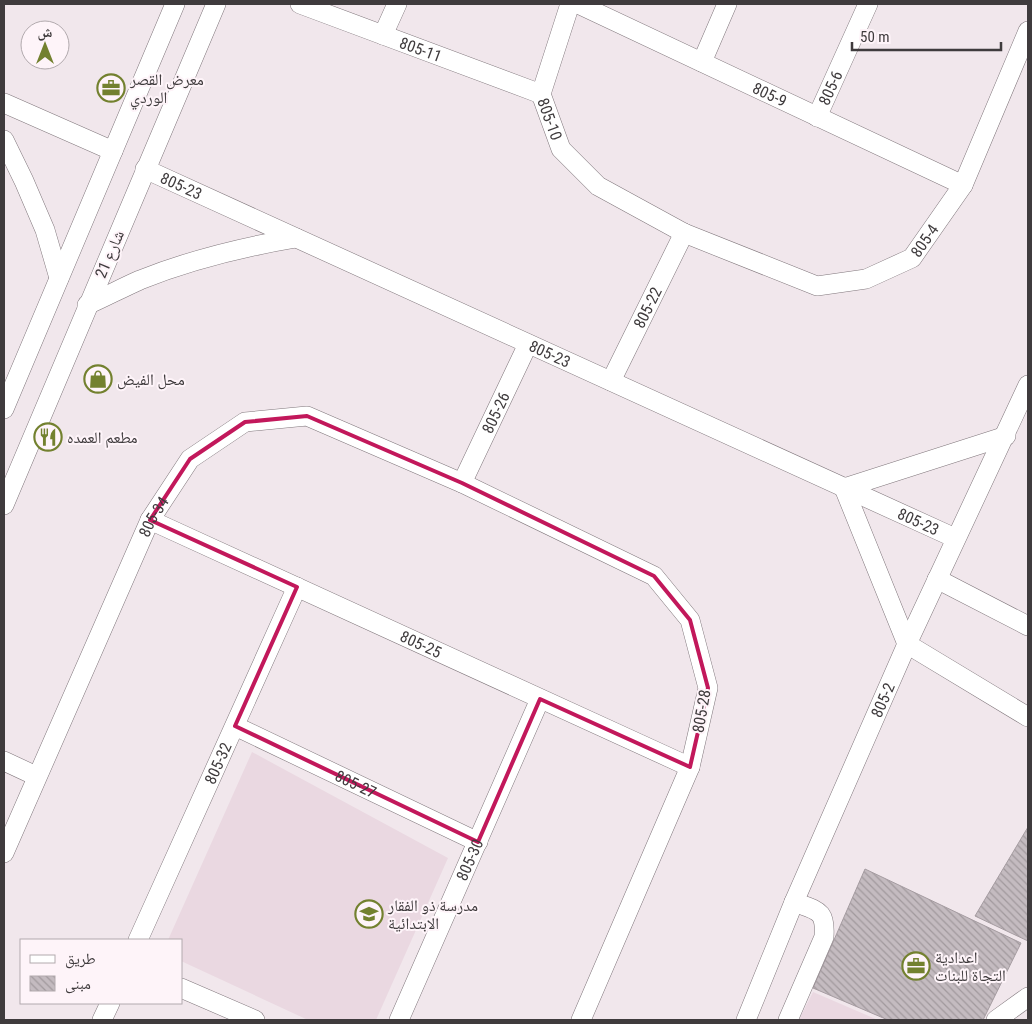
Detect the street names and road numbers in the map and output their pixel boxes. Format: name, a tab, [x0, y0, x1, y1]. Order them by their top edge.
street label: 805-11	[397, 33, 444, 66]
street label: 805-6	[815, 68, 847, 108]
street label: 805-9	[749, 78, 790, 111]
street label: 805-10	[533, 95, 566, 143]
street label: 805-23	[157, 168, 205, 204]
street label: 805-4	[907, 221, 943, 261]
street label: شارع 21	[91, 228, 129, 281]
street label: 805-22	[630, 284, 666, 331]
street label: 805-23	[526, 336, 573, 372]
street label: 805-26	[478, 389, 514, 436]
street label: 805-34	[135, 493, 173, 540]
street label: 805-23	[895, 504, 942, 539]
street label: 805-25	[397, 627, 445, 662]
street label: 805-2	[867, 680, 899, 720]
street label: 805-28	[688, 688, 715, 734]
street label: 805-32	[201, 740, 236, 787]
street label: 805-27	[332, 766, 380, 802]
street label: 805-30	[452, 836, 487, 884]

